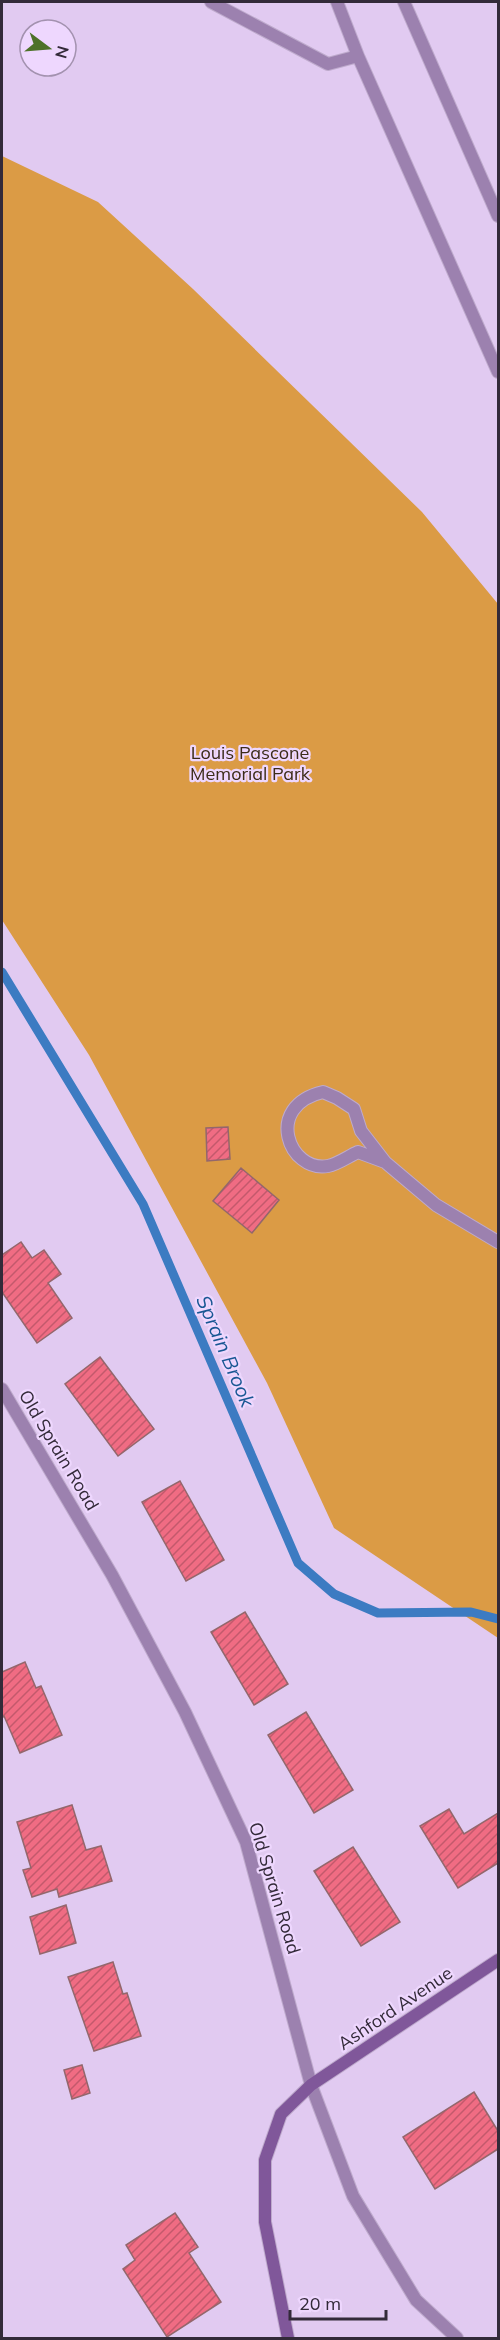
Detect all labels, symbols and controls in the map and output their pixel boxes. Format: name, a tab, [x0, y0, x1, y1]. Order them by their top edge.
north arrow	[18, 18, 78, 78]
text: N	[51, 44, 74, 61]
park label: Louis Pascone Memorial Park	[190, 741, 311, 785]
water label: Sprain Brook	[191, 1291, 261, 1411]
street label: Old Sprain Road	[14, 1386, 104, 1514]
street label: Old Sprain Road	[244, 1819, 306, 1957]
street label: Ashford Avenue	[333, 1961, 457, 2055]
scale bar	[290, 2283, 386, 2321]
text: 20 m	[299, 2292, 341, 2315]

